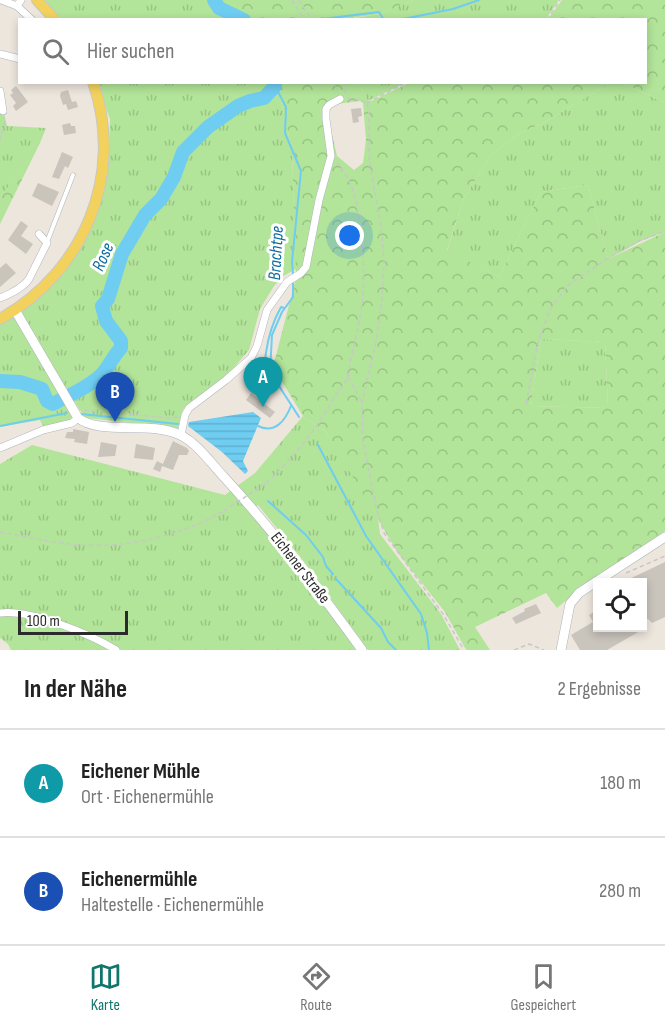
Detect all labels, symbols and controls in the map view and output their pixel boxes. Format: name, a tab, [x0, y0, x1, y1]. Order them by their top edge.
search box	[18, 18, 647, 84]
icon: search	[39, 35, 72, 68]
text: Hier suchen	[87, 38, 175, 65]
your location	[335, 221, 364, 250]
water label: Brachtpe	[264, 225, 288, 281]
water label: Rose	[88, 240, 118, 274]
pin: A	[244, 358, 282, 407]
pin: B	[96, 372, 134, 422]
street label: Eichener Straße	[266, 529, 334, 607]
map controls	[593, 578, 647, 632]
button: locate	[593, 578, 647, 632]
scale bar	[18, 608, 128, 636]
text: 100 m	[27, 612, 60, 631]
text: In der Nähe	[24, 674, 127, 705]
text: 2 Ergebnisse	[557, 677, 641, 701]
text: Eichener Mühle	[81, 758, 200, 785]
text: A	[39, 771, 48, 795]
text: 180 m	[600, 771, 641, 795]
text: Ort · Eichenermühle	[81, 785, 214, 809]
text: Eichenermühle	[81, 866, 197, 893]
text: B	[39, 879, 48, 903]
text: 280 m	[599, 879, 641, 903]
text: Haltestelle · Eichenermühle	[81, 893, 264, 917]
tab: Karte	[89, 960, 122, 1015]
tab: Route	[300, 960, 333, 1015]
tab: Gespeichert	[510, 960, 576, 1015]

